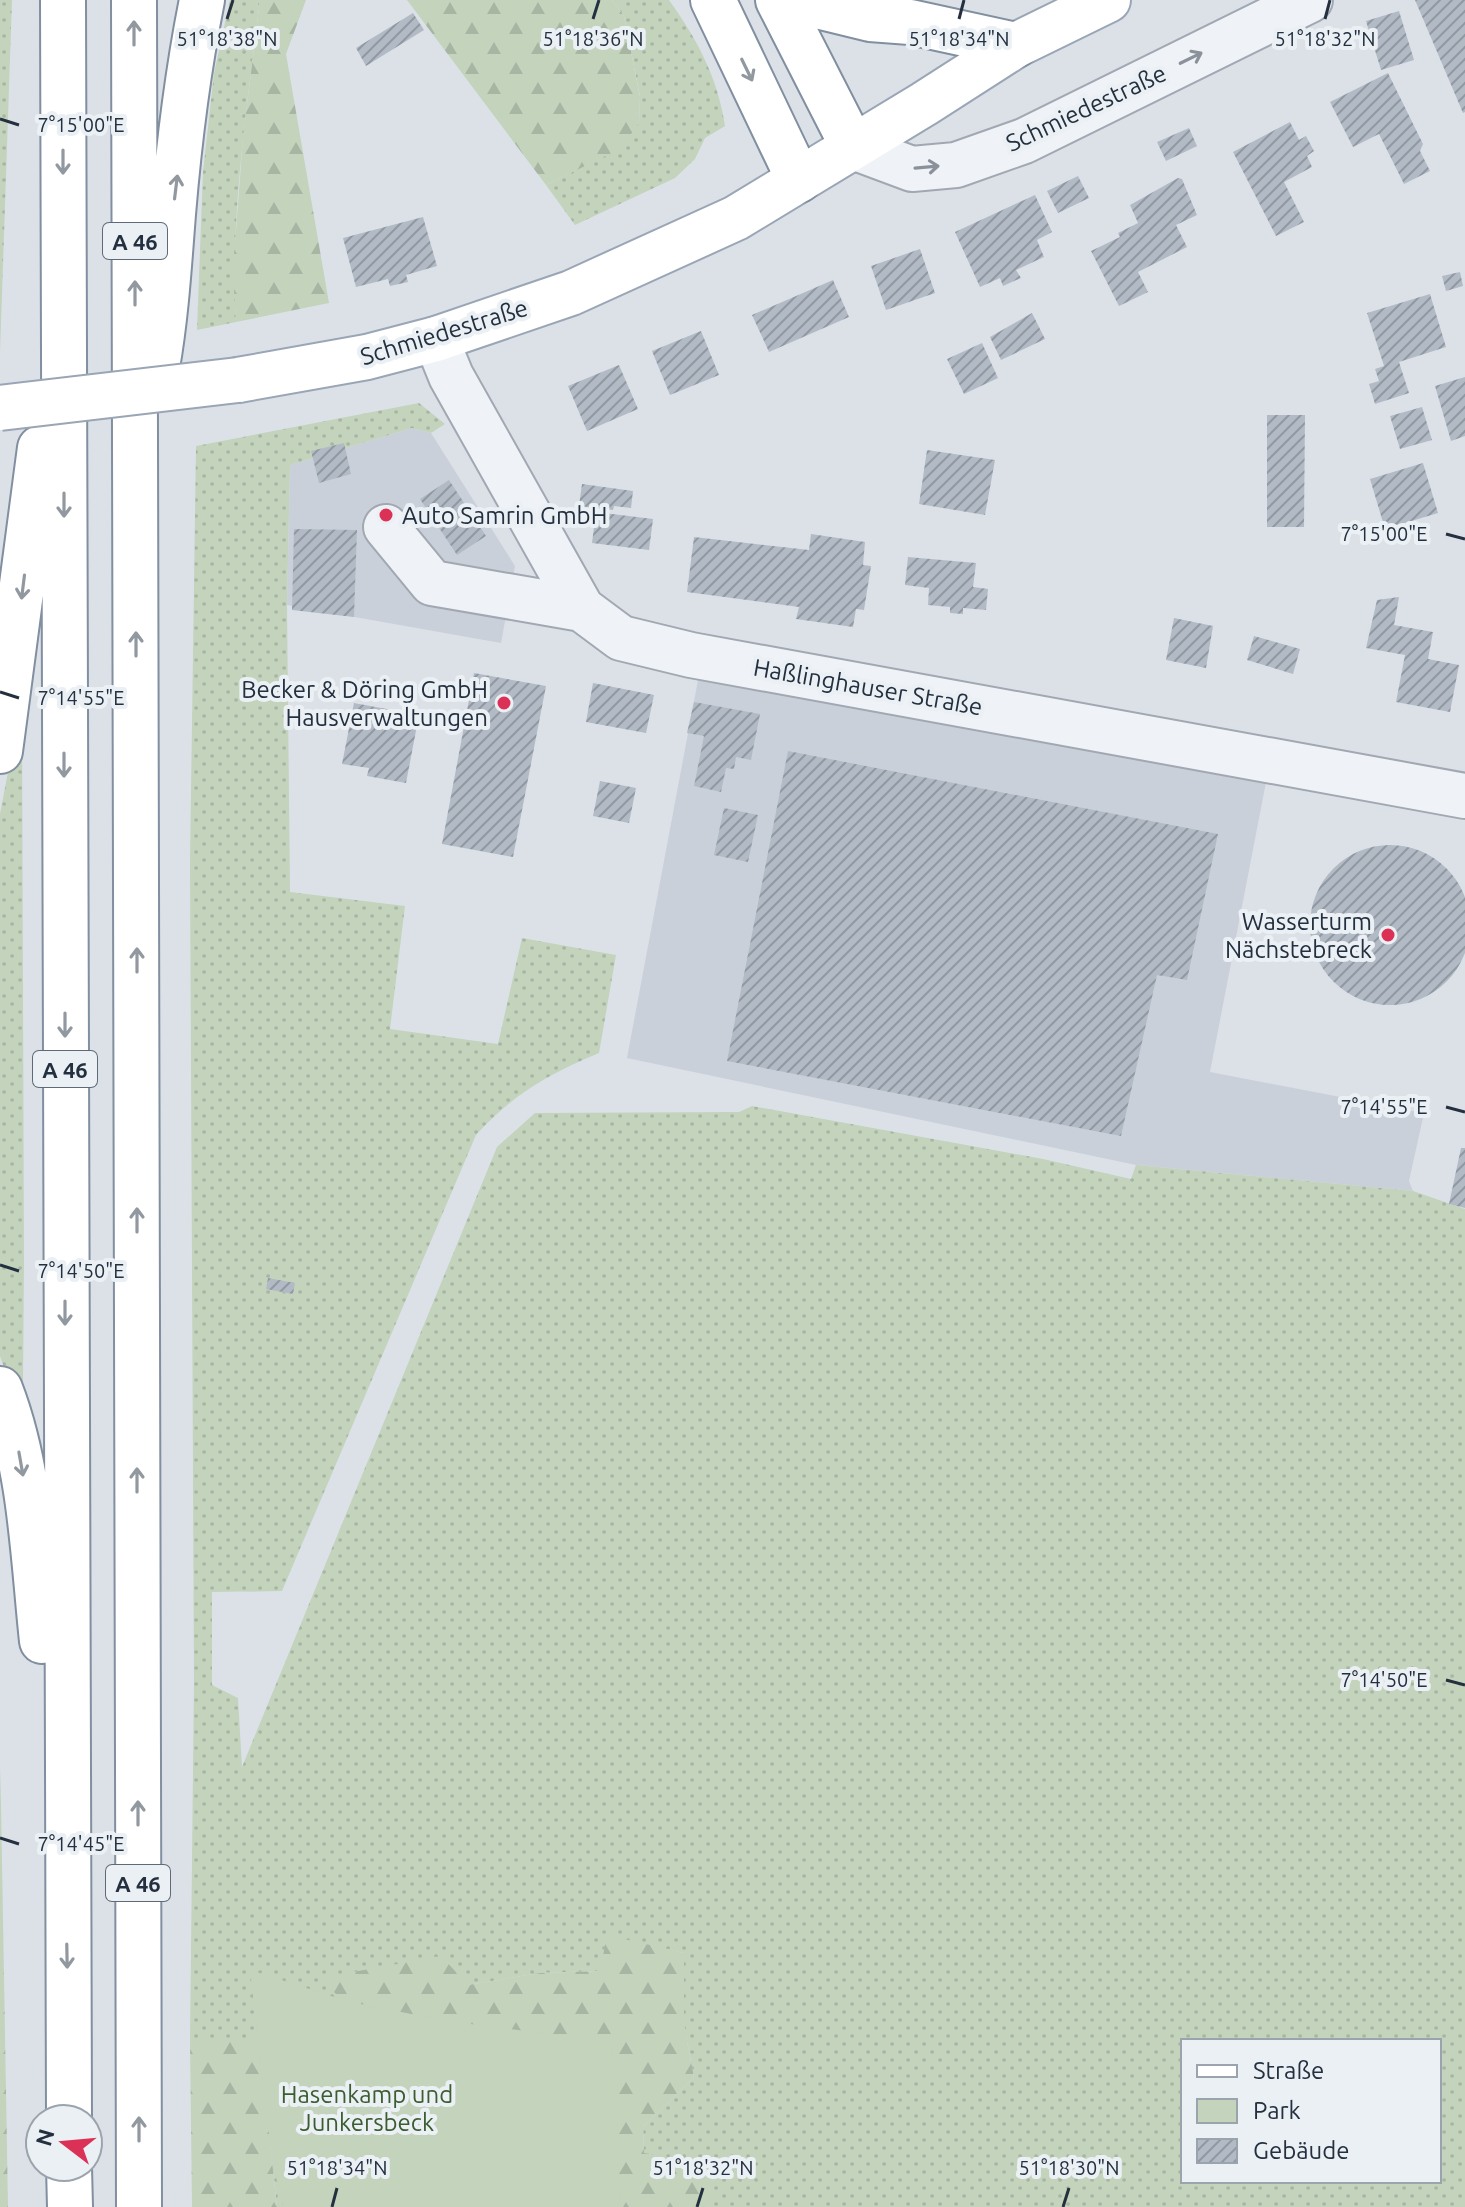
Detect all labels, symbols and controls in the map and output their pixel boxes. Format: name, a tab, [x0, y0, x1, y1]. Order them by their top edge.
one-way arrow	[127, 20, 142, 47]
text: 51°18'38"N	[176, 27, 278, 50]
text: 51°18'36"N	[542, 27, 644, 50]
text: 51°18'34"N	[908, 27, 1010, 50]
text: 51°18'32"N	[1274, 27, 1376, 50]
one-way arrow	[1179, 50, 1203, 65]
one-way arrow	[740, 57, 756, 81]
street label: Schmiedestraße	[1002, 59, 1170, 157]
text: 7°15'00"E	[38, 113, 124, 136]
one-way arrow	[55, 148, 71, 175]
one-way arrow	[913, 160, 940, 175]
one-way arrow	[168, 174, 183, 200]
road number: A 46	[103, 223, 167, 259]
one-way arrow	[127, 280, 143, 307]
street label: Schmiedestraße	[357, 294, 531, 370]
one-way arrow	[56, 491, 72, 518]
place label: Auto Samrin GmbH	[402, 502, 607, 529]
marker: Auto Samrin GmbH	[377, 506, 395, 524]
text: 7°15'00"E	[1341, 522, 1427, 545]
one-way arrow	[15, 574, 30, 599]
one-way arrow	[128, 631, 144, 658]
street label: Haßlinghauser Straße	[751, 654, 985, 720]
place label: Becker & Döring GmbH Hausverwaltungen	[241, 676, 488, 731]
text: 7°14'55"E	[38, 686, 124, 709]
marker: Becker & Döring GmbH Hausverwaltungen	[495, 694, 513, 712]
one-way arrow	[56, 751, 72, 778]
place label: Wasserturm Nächstebreck	[1225, 908, 1372, 963]
marker: Wasserturm Nächstebreck	[1379, 926, 1397, 944]
one-way arrow	[129, 947, 145, 974]
one-way arrow	[57, 1011, 73, 1038]
road number: A 46	[33, 1051, 97, 1087]
text: 7°14'55"E	[1341, 1095, 1427, 1118]
one-way arrow	[129, 1207, 145, 1234]
text: 7°14'50"E	[38, 1259, 124, 1282]
one-way arrow	[57, 1299, 73, 1326]
one-way arrow	[15, 1451, 30, 1476]
one-way arrow	[129, 1467, 145, 1494]
text: 7°14'50"E	[1341, 1668, 1427, 1691]
one-way arrow	[130, 1800, 146, 1827]
text: 7°14'45"E	[38, 1832, 124, 1855]
road number: A 46	[106, 1865, 170, 1901]
one-way arrow	[60, 1942, 75, 1969]
legend	[1181, 2039, 1441, 2183]
text: Straße	[1253, 2057, 1324, 2084]
park label: Hasenkamp und Junkersbeck	[281, 2081, 453, 2136]
text: Park	[1253, 2097, 1301, 2124]
north arrow	[24, 2103, 104, 2183]
one-way arrow	[131, 2116, 147, 2143]
text: N	[30, 2126, 59, 2149]
text: Gebäude	[1253, 2137, 1350, 2164]
text: 51°18'34"N	[286, 2156, 388, 2179]
text: 51°18'32"N	[652, 2156, 754, 2179]
text: 51°18'30"N	[1018, 2156, 1120, 2179]

